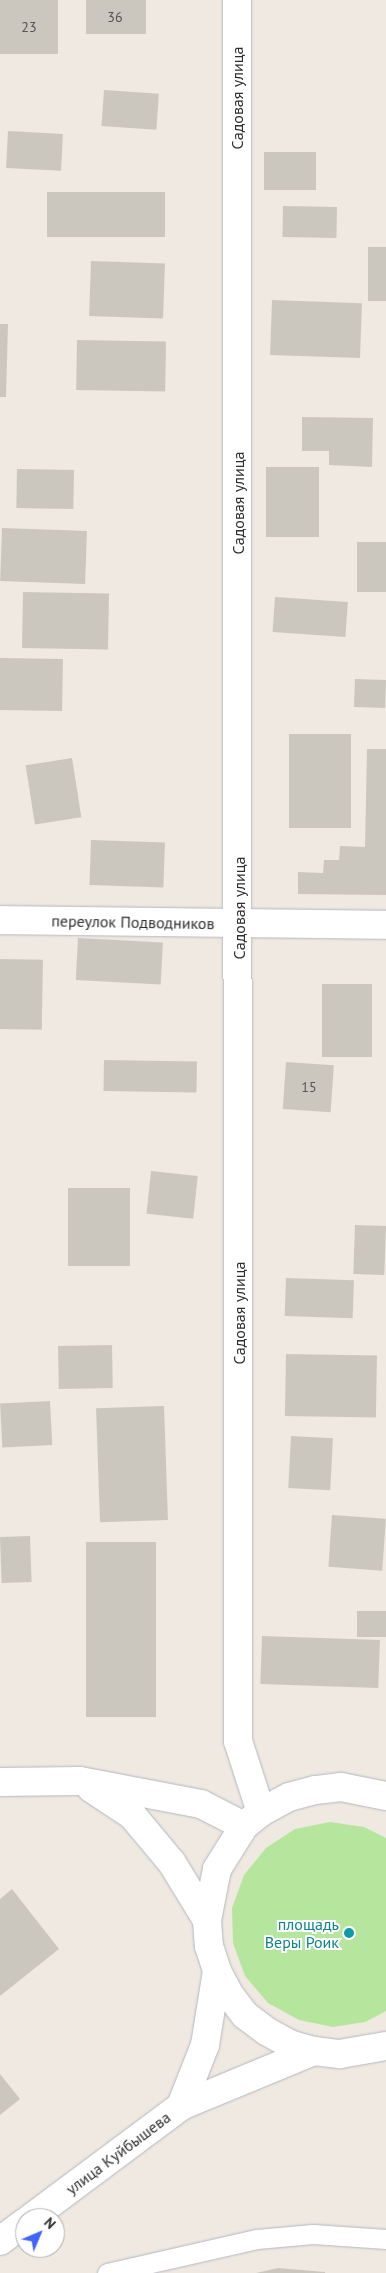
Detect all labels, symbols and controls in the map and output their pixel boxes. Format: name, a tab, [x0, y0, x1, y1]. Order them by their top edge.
house number: 36	[107, 9, 123, 25]
house number: 23	[21, 19, 37, 35]
street label: Садовая улица	[227, 47, 247, 149]
street label: Садовая улица	[228, 452, 248, 554]
street label: Садовая улица	[229, 857, 249, 959]
street label: переулок Подводников	[51, 911, 215, 933]
house number: 15	[301, 1079, 317, 1095]
street label: Садовая улица	[229, 1262, 249, 1364]
place label: площадь Веры Роик	[265, 1914, 339, 1952]
marker: площадь Веры Роик	[343, 1927, 355, 1939]
street label: улица Куйбышева	[62, 2107, 174, 2199]
north arrow	[15, 2208, 65, 2258]
text: N	[40, 2213, 60, 2233]

